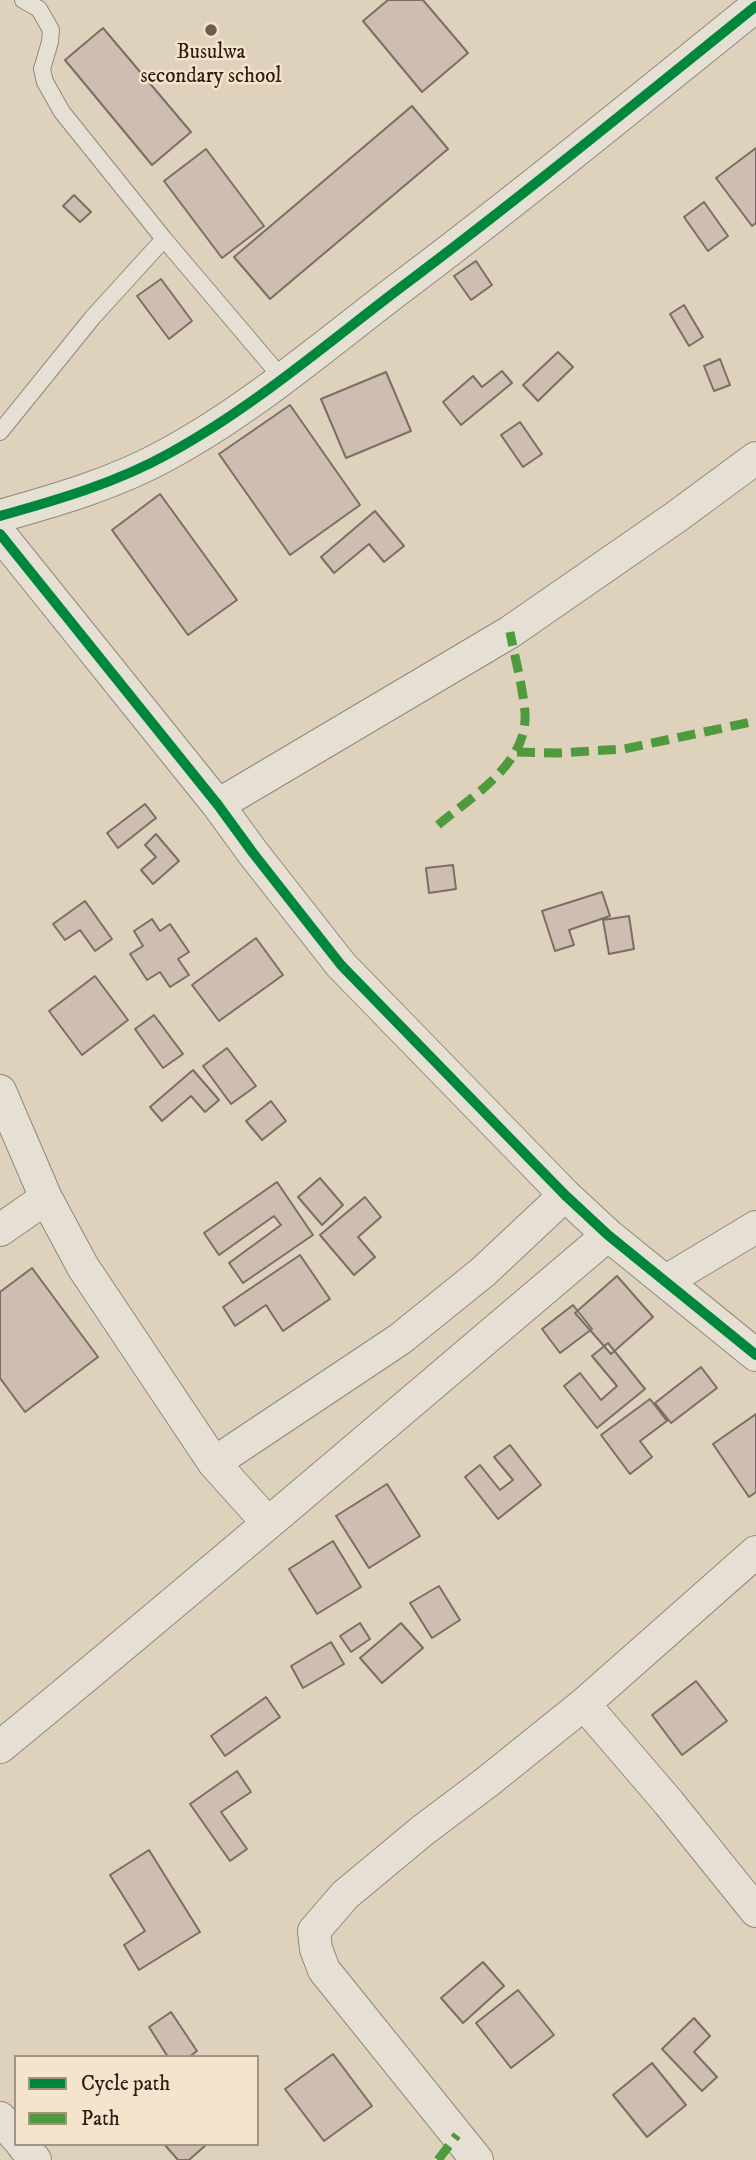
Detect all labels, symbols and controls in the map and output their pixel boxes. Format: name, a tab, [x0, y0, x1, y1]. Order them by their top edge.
marker: Busulwa secondary school	[203, 22, 219, 38]
place label: Busulwa secondary school	[140, 41, 282, 91]
legend	[14, 2055, 259, 2146]
text: Cycle path	[81, 2071, 170, 2097]
text: Path	[81, 2106, 120, 2132]

